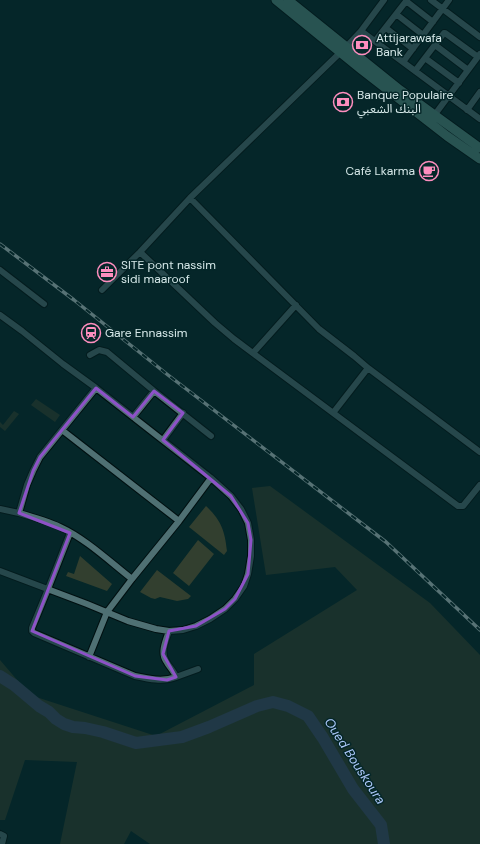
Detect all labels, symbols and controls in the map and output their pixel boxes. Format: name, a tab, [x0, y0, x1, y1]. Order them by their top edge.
place label: Attijarawafa Bank	[376, 30, 442, 60]
bank icon: Attijarawafa Bank	[351, 34, 373, 56]
place label: Banque Populaire البنك الشعبي	[357, 87, 453, 119]
bank icon: Banque Populaire البنك الشعبي	[332, 91, 354, 113]
cafe icon: Café Lkarma	[418, 160, 440, 182]
place label: Café Lkarma	[346, 163, 415, 179]
place label: SITE pont nassim sidi maaroof	[121, 257, 216, 287]
office icon: SITE pont nassim sidi maaroof	[96, 261, 118, 283]
station icon: Gare Ennassim	[80, 322, 102, 344]
place label: Gare Ennassim	[105, 325, 188, 341]
water label: Oued Bouskoura	[321, 714, 389, 808]

